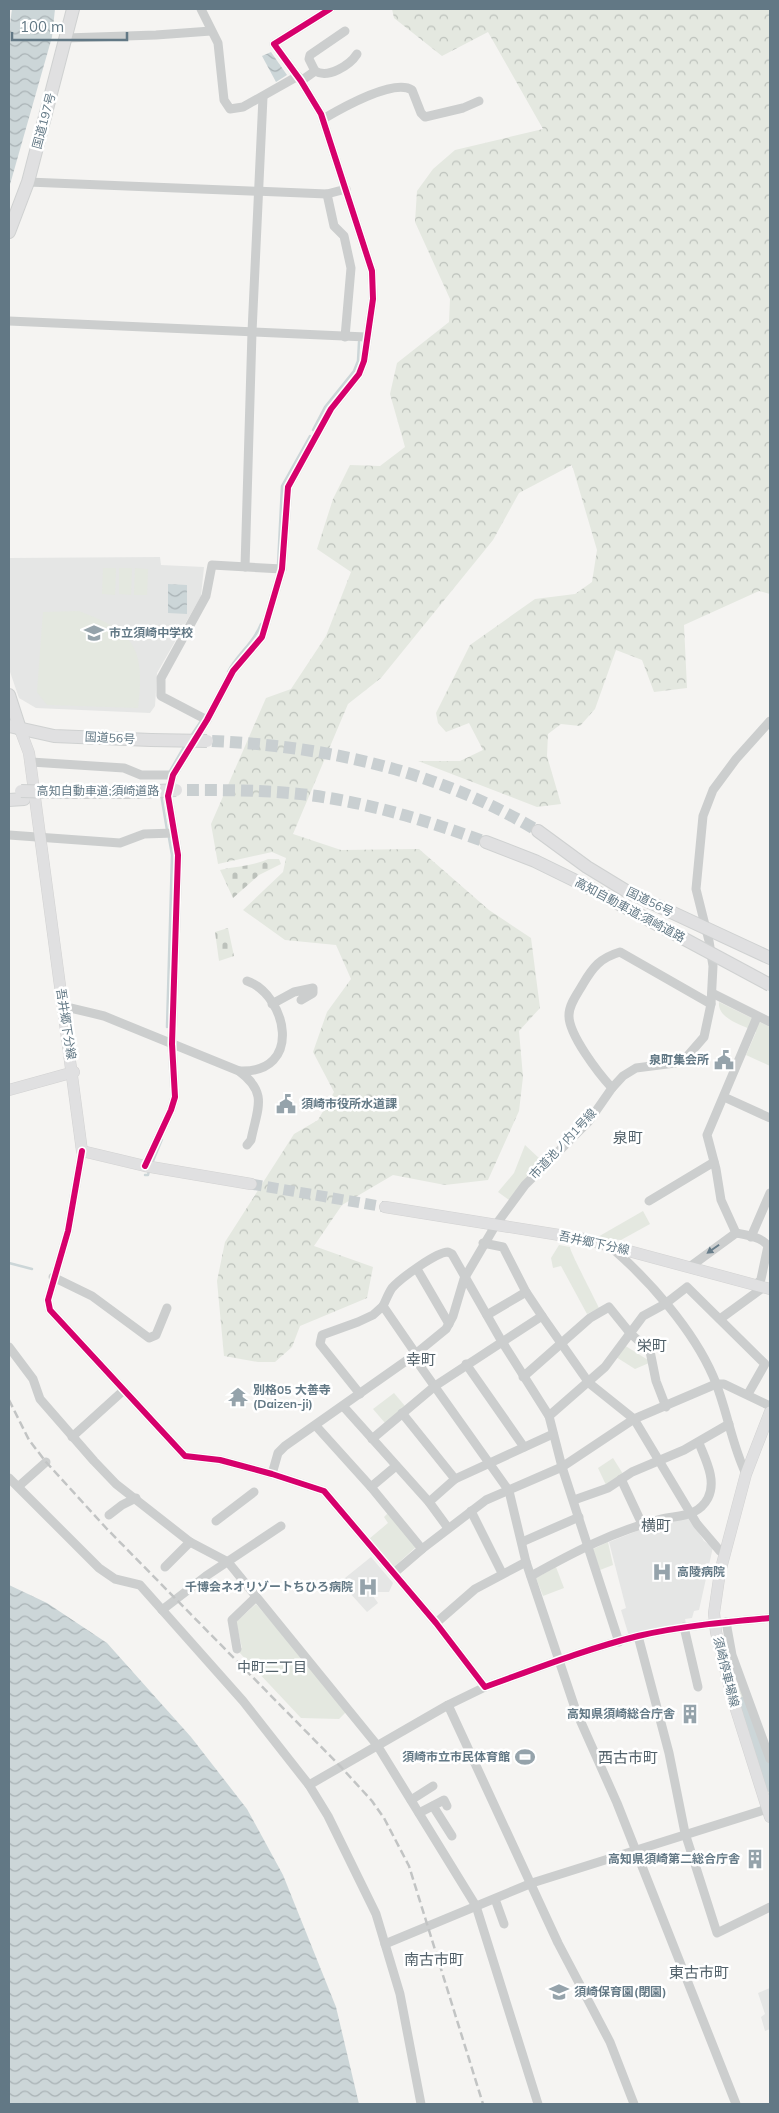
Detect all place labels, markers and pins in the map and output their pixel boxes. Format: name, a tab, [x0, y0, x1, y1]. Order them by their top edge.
school or university icon: 市立須崎中学校	[83, 622, 105, 644]
place label: 市立須崎中学校	[109, 625, 193, 640]
public building icon: 泉町集会所	[713, 1049, 735, 1071]
place label: 泉町集会所	[649, 1052, 709, 1067]
public building icon: 須崎市役所水道課	[275, 1093, 297, 1115]
place label: 須崎市役所水道課	[301, 1096, 397, 1111]
place label: 別格05 大善寺 (Daizen-ji)	[253, 1382, 331, 1411]
temple icon: 別格05 大善寺 (Daizen-ji)	[227, 1386, 249, 1408]
hospital icon: 高陵病院	[651, 1561, 673, 1583]
place label: 高陵病院	[677, 1564, 725, 1579]
hospital icon: 千博会ネオリゾートちひろ病院	[357, 1576, 379, 1598]
place label: 千博会ネオリゾートちひろ病院	[185, 1579, 353, 1594]
building icon: 高知県須崎総合庁舎	[679, 1703, 701, 1725]
place label: 高知県須崎総合庁舎	[567, 1706, 675, 1721]
sports icon: 須崎市立市民体育館	[514, 1746, 536, 1768]
place label: 須崎市立市民体育館	[402, 1749, 510, 1764]
building icon: 高知県須崎第二総合庁舎	[744, 1848, 766, 1870]
place label: 高知県須崎第二総合庁舎	[608, 1851, 740, 1866]
school or university icon: 須崎保育園(閉園)	[548, 1981, 570, 2003]
place label: 須崎保育園(閉園)	[574, 1984, 667, 1999]

